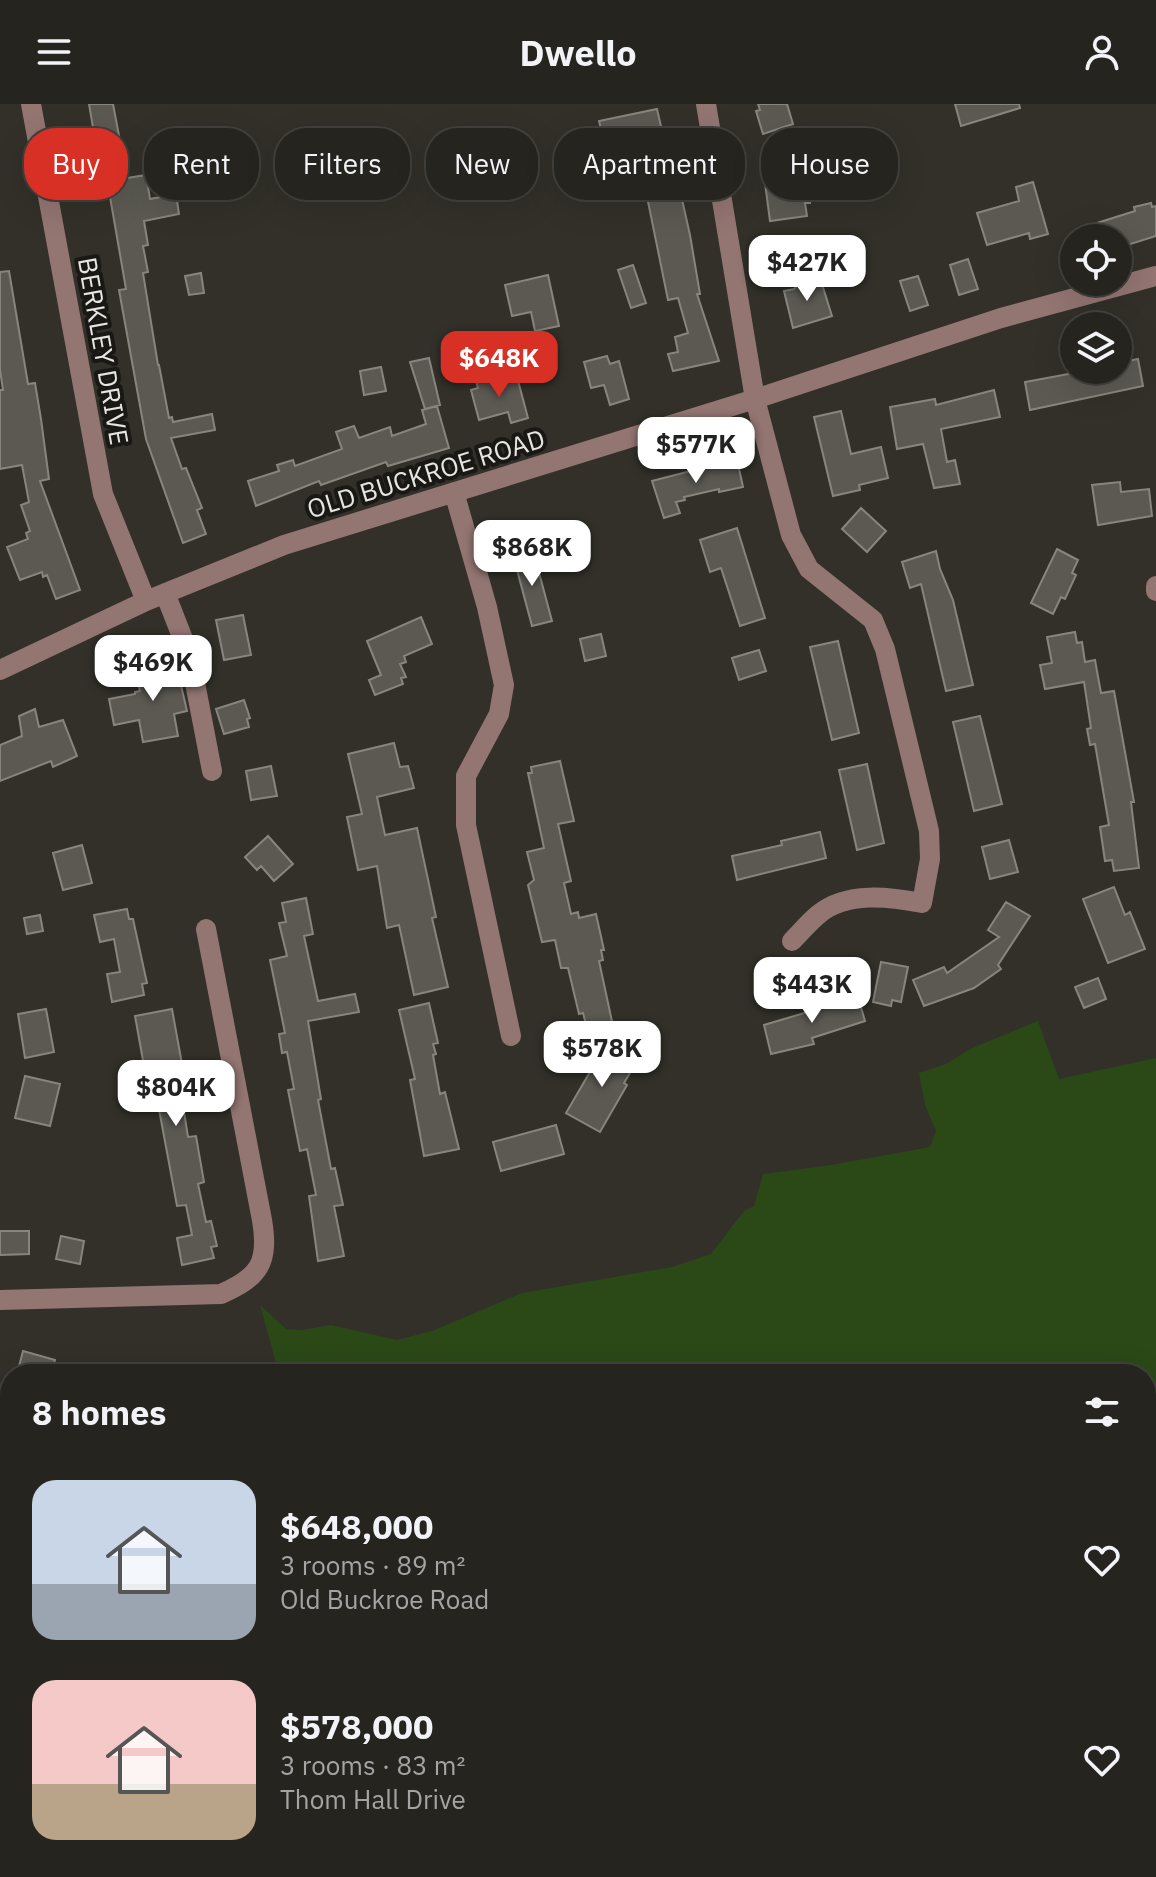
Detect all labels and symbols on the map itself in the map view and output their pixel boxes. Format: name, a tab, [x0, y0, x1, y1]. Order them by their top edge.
pin: $427K	[751, 235, 863, 303]
street label: BERKLEY DRIVE	[71, 254, 137, 447]
pin: $648K	[443, 331, 555, 399]
pin: $577K	[640, 417, 752, 485]
street label: OLD BUCKROE ROAD	[303, 421, 549, 525]
pin: $868K	[476, 520, 588, 588]
pin: $469K	[97, 635, 209, 703]
pin: $443K	[756, 957, 868, 1025]
pin: $578K	[546, 1021, 658, 1089]
pin: $804K	[120, 1060, 232, 1128]

